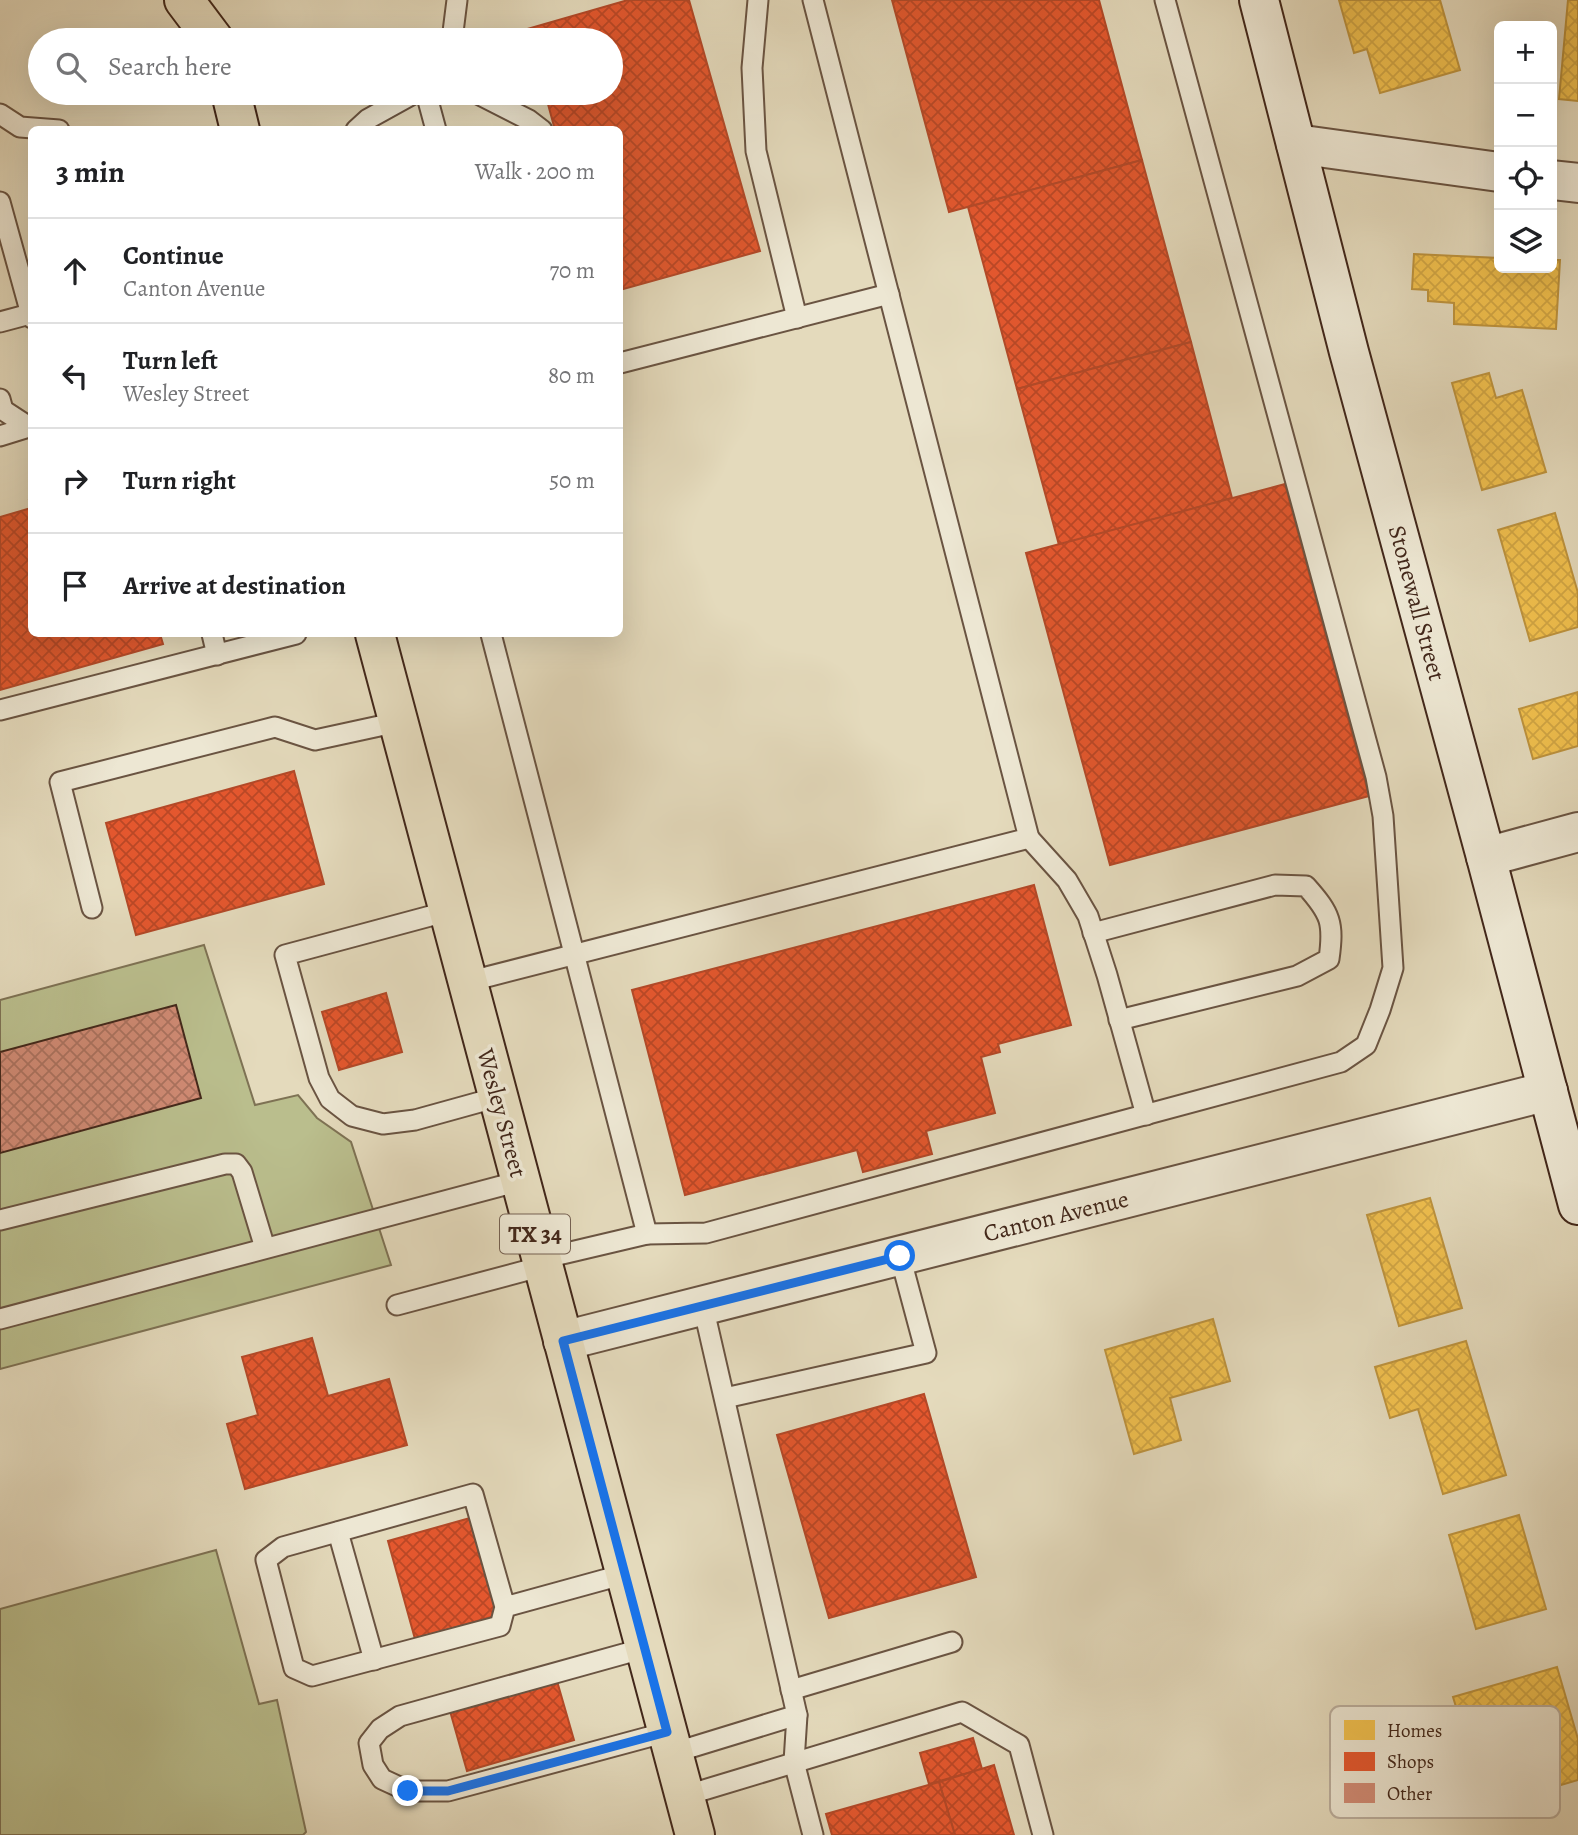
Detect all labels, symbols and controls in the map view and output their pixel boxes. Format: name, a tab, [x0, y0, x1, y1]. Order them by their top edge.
map controls	[1494, 21, 1557, 273]
button: +	[1494, 21, 1557, 84]
search box	[28, 28, 623, 105]
icon: search	[52, 48, 90, 86]
text: Search here	[108, 49, 232, 84]
button: −	[1494, 84, 1557, 147]
button: locate	[1494, 147, 1557, 210]
text: 3 min	[56, 152, 125, 192]
text: Walk · 200 m	[475, 156, 595, 187]
button: layers	[1494, 210, 1557, 273]
text: Continue	[123, 238, 224, 273]
icon: ahead	[56, 252, 94, 290]
text: 70 m	[549, 255, 595, 286]
text: Canton Avenue	[123, 273, 265, 304]
text: Turn left	[123, 343, 218, 378]
icon: left	[56, 357, 94, 395]
text: 80 m	[548, 360, 595, 391]
text: Wesley Street	[123, 378, 250, 409]
icon: right	[56, 462, 94, 500]
text: Turn right	[123, 463, 236, 498]
text: 50 m	[549, 465, 595, 496]
street label: Stonewall Street	[1381, 522, 1453, 684]
icon: arrive	[56, 567, 94, 605]
text: Arrive at destination	[123, 568, 346, 603]
street label: Wesley Street	[469, 1044, 535, 1181]
street label: Canton Avenue	[980, 1182, 1132, 1250]
road number: TX 34	[500, 1214, 570, 1254]
route start	[884, 1240, 915, 1271]
legend	[1330, 1706, 1560, 1818]
text: Homes	[1387, 1718, 1442, 1744]
text: Shops	[1387, 1749, 1434, 1775]
route end	[392, 1775, 423, 1806]
text: Other	[1387, 1781, 1432, 1807]

